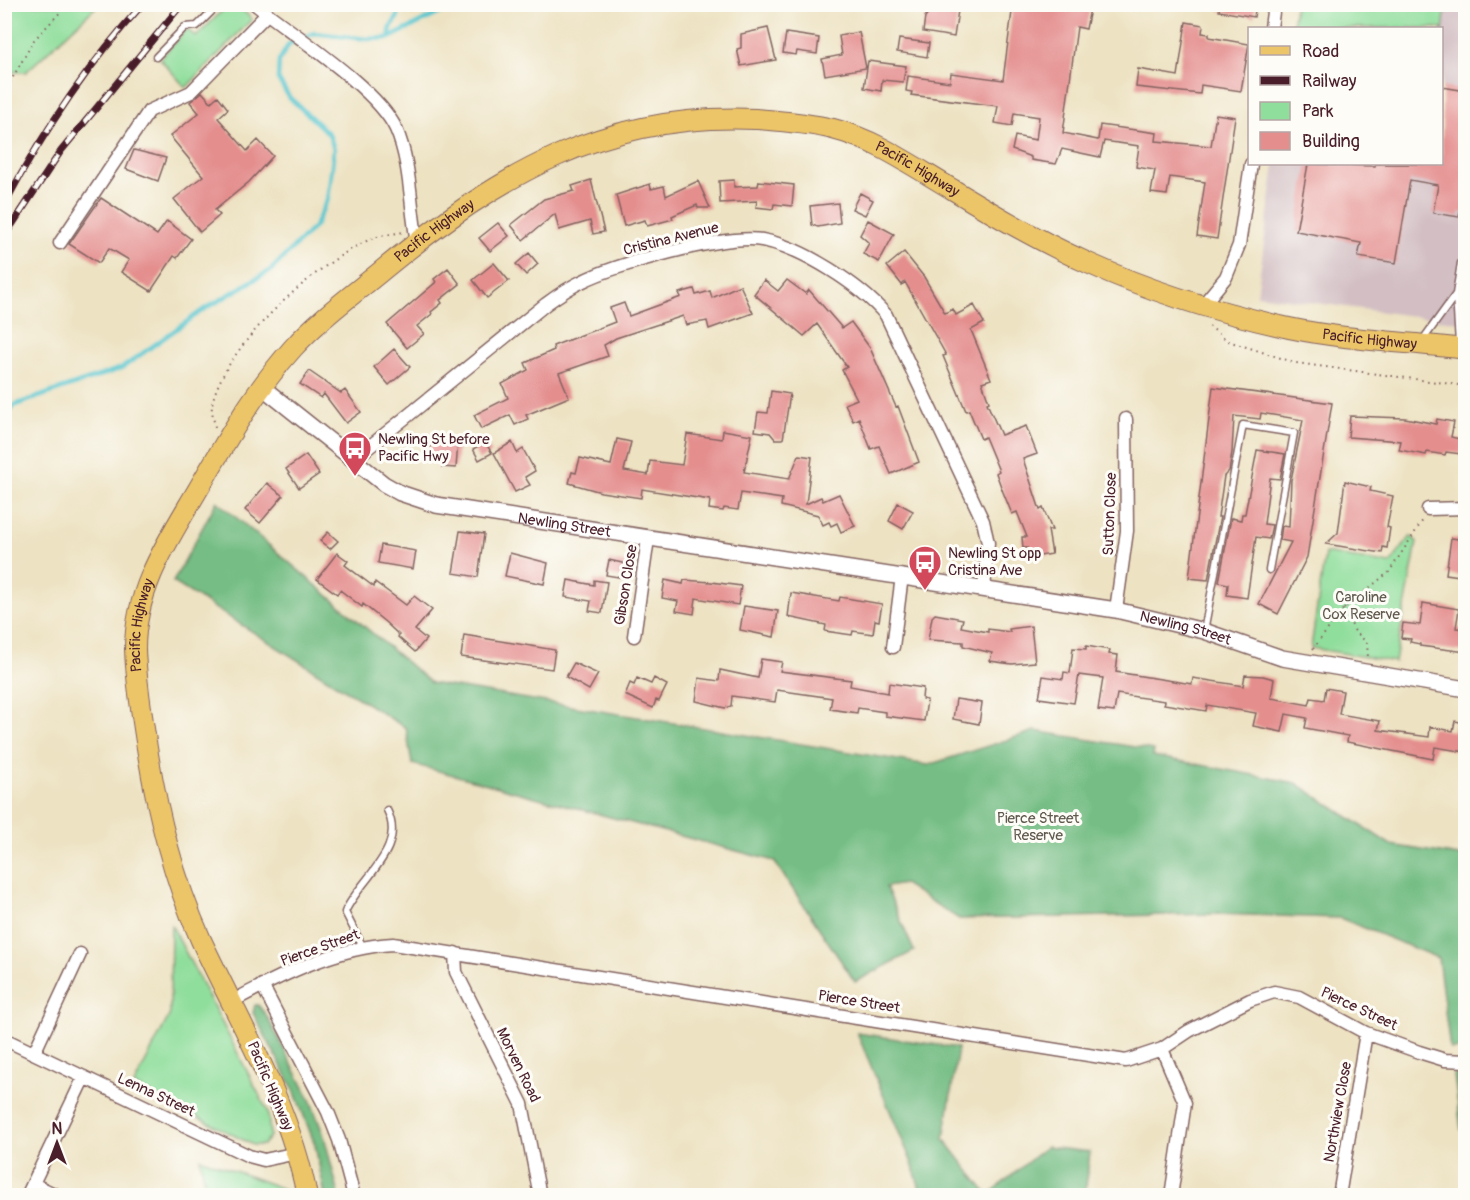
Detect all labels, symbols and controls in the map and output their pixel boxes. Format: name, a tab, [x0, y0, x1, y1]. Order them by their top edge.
legend	[1248, 27, 1443, 165]
text: Road	[1302, 40, 1339, 63]
text: Railway	[1302, 70, 1357, 93]
text: Park	[1302, 100, 1334, 123]
text: Building	[1302, 130, 1360, 153]
street label: Pacific Highway	[872, 137, 964, 201]
street label: Pacific Highway	[390, 194, 478, 266]
street label: Cristina Avenue	[621, 218, 721, 260]
street label: Pacific Highway	[1321, 325, 1418, 354]
bus stop icon: Newling St before Pacific Hwy	[337, 430, 373, 477]
place label: Newling St before Pacific Hwy	[378, 430, 490, 466]
street label: Sutton Close	[1099, 472, 1121, 556]
street label: Newling Street	[516, 508, 613, 542]
street label: Gibson Close	[610, 543, 642, 627]
bus stop icon: Newling St opp Cristina Ave	[907, 544, 943, 591]
place label: Newling St opp Cristina Ave	[948, 544, 1041, 580]
street label: Pacific Highway	[125, 575, 159, 673]
park label: Caroline Cox Reserve	[1322, 588, 1400, 624]
street label: Newling Street	[1138, 607, 1235, 650]
park label: Pierce Street Reserve	[997, 809, 1080, 845]
street label: Pierce Street	[278, 925, 363, 971]
street label: Pierce Street	[1318, 983, 1401, 1035]
street label: Pierce Street	[817, 986, 902, 1018]
street label: Morven Road	[492, 1024, 544, 1106]
street label: Pacific Highway	[243, 1039, 298, 1134]
street label: Northview Close	[1320, 1060, 1356, 1164]
street label: Lenna Street	[114, 1069, 199, 1122]
north arrow	[27, 1113, 87, 1173]
text: N	[52, 1119, 63, 1139]

